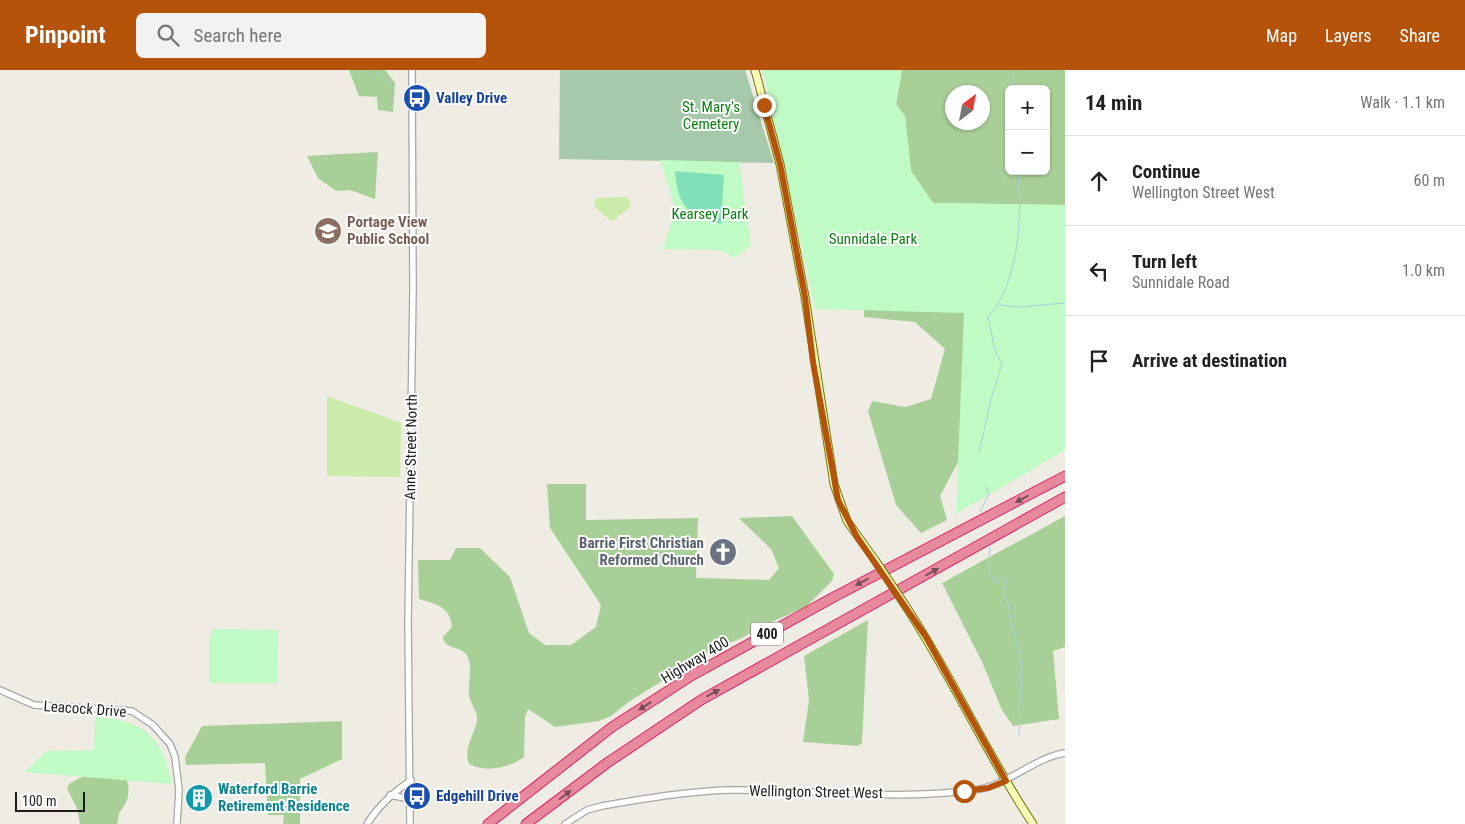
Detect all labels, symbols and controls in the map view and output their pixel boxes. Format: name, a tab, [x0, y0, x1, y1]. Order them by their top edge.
search box	[136, 13, 486, 58]
text: Pinpoint	[25, 21, 106, 49]
icon: search	[154, 21, 182, 49]
text: Search here	[194, 24, 282, 47]
text: Map	[1266, 25, 1297, 46]
text: Layers	[1325, 25, 1372, 46]
text: Share	[1400, 25, 1440, 46]
bus stop icon: Valley Drive	[402, 83, 432, 113]
north arrow	[945, 85, 990, 130]
map controls	[1005, 85, 1050, 175]
button: +	[1005, 85, 1050, 130]
place label: Valley Drive	[436, 89, 507, 107]
text: 14 min	[1085, 91, 1142, 115]
text: Walk · 1.1 km	[1360, 93, 1445, 112]
route end	[753, 94, 776, 117]
park label: St. Mary's Cemetery	[682, 98, 740, 133]
button: −	[1005, 130, 1050, 175]
text: Continue	[1132, 160, 1200, 183]
icon: ahead	[1085, 167, 1113, 195]
text: 60 m	[1413, 171, 1445, 190]
text: Wellington Street West	[1132, 183, 1275, 202]
park label: Kearsey Park	[672, 205, 749, 223]
place label: Portage View Public School	[347, 213, 429, 248]
school or university icon: Portage View Public School	[313, 216, 343, 246]
park label: Sunnidale Park	[829, 230, 917, 248]
text: Turn left	[1132, 250, 1197, 273]
icon: left	[1085, 257, 1113, 285]
text: 1.0 km	[1402, 261, 1445, 280]
text: Sunnidale Road	[1132, 273, 1230, 292]
icon: arrive	[1085, 347, 1113, 375]
text: Arrive at destination	[1132, 349, 1287, 372]
street label: Anne Street North	[401, 394, 421, 500]
one-way arrow	[1015, 495, 1029, 503]
place label: Barrie First Christian Reformed Church	[579, 534, 704, 569]
church icon: Barrie First Christian Reformed Church	[708, 537, 738, 567]
one-way arrow	[924, 568, 939, 576]
one-way arrow	[855, 578, 869, 586]
road number: 400	[751, 622, 783, 646]
street label: Highway 400	[658, 633, 732, 687]
one-way arrow	[707, 689, 720, 698]
street label: Leacock Drive	[43, 697, 127, 721]
one-way arrow	[639, 701, 652, 710]
place label: Waterford Barrie Retirement Residence	[218, 780, 350, 815]
route start	[953, 780, 976, 803]
bus stop icon: Edgehill Drive	[402, 781, 432, 811]
street label: Wellington Street West	[749, 782, 883, 802]
building icon: Waterford Barrie Retirement Residence	[184, 783, 214, 813]
place label: Edgehill Drive	[436, 787, 519, 805]
scale bar	[15, 789, 85, 812]
one-way arrow	[558, 789, 571, 800]
text: 100 m	[22, 793, 57, 809]

